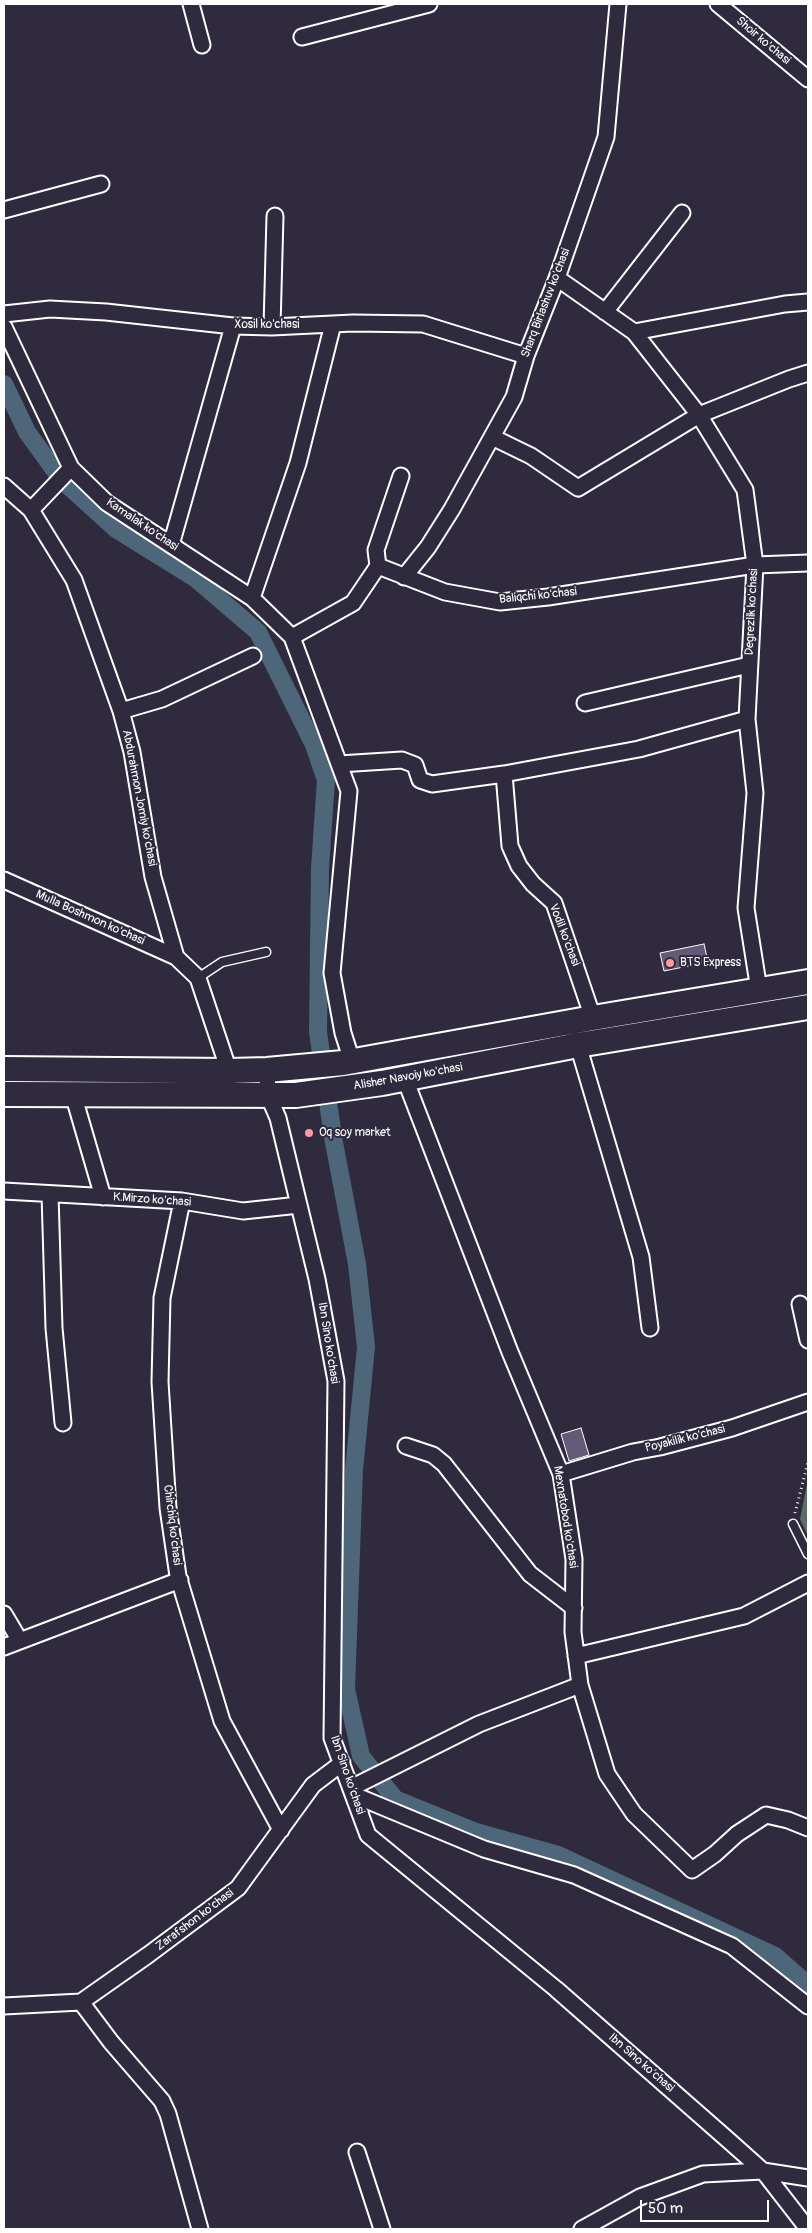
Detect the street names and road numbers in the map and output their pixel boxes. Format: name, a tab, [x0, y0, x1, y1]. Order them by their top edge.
street label: Shoir ko'chasi	[733, 14, 793, 68]
street label: Sharq Birlashuv ko'chasi	[518, 246, 574, 360]
street label: Xosil ko'chasi	[235, 318, 299, 332]
street label: Kamalak ko'chasi	[103, 496, 181, 554]
street label: Degrezlik ko'chasi	[743, 568, 761, 656]
street label: Baliqchi ko'chasi	[498, 585, 578, 607]
street label: Abdurahmon Jomiy ko'chasi	[119, 729, 159, 867]
street label: Mulla Boshmon ko'chasi	[33, 887, 147, 949]
street label: Vodil ko'chasi	[545, 902, 583, 968]
street label: Alisher Navoiy ko'chasi	[352, 1060, 464, 1094]
street label: K.Mirzo ko'chasi	[112, 1190, 192, 1210]
street label: Ibn Sino ko‘chasi	[314, 1301, 342, 1385]
street label: Poyakilik ko'chasi	[643, 1422, 727, 1456]
street label: Mexnatobod ko'chasi	[550, 1465, 580, 1569]
street label: Chirchiq ko’chasi	[160, 1484, 184, 1566]
street label: Ibn Sino ko‘chasi	[327, 1734, 367, 1816]
street label: Zarafshon ko'chasi	[153, 1886, 237, 1954]
street label: Ibn Sino ko‘chasi	[605, 2031, 677, 2095]

